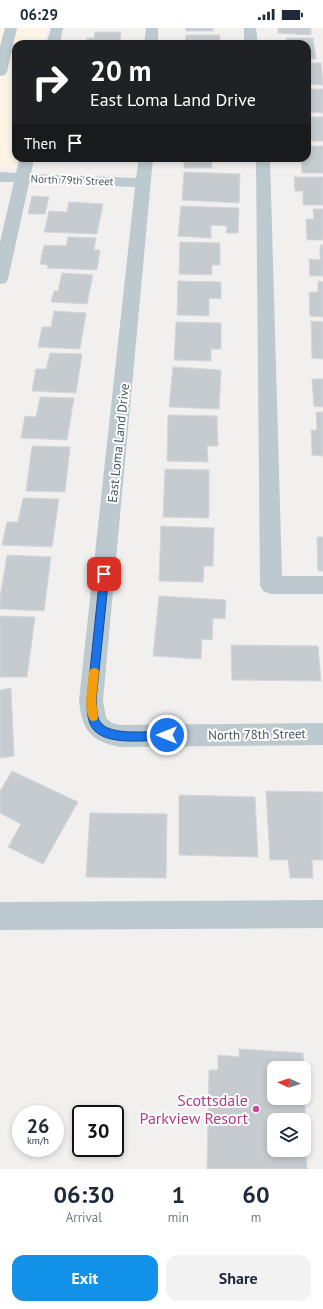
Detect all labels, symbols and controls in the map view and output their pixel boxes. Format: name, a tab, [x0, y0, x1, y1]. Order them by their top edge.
text: 06:29	[20, 5, 58, 24]
text: 20 m	[90, 52, 151, 89]
icon: right	[24, 56, 76, 108]
text: East Loma Land Drive	[90, 88, 256, 111]
icon: arrive	[64, 132, 86, 154]
text: Then	[24, 134, 56, 153]
street label: North 79th Street	[30, 172, 114, 188]
street label: East Loma Land Drive	[104, 383, 133, 504]
pin	[87, 557, 121, 591]
icon: arrive	[93, 563, 115, 585]
position arrow	[146, 714, 188, 756]
street label: North 78th Street	[208, 725, 307, 744]
north arrow	[267, 1061, 311, 1105]
map controls	[267, 1061, 311, 1157]
place label: Scottsdale Parkview Resort	[140, 1090, 249, 1128]
marker: Scottsdale Parkview Resort	[251, 1104, 261, 1114]
speed limit sign: 30	[72, 1105, 124, 1157]
text: 26	[27, 1113, 49, 1139]
button: layers	[267, 1113, 311, 1157]
text: km/h	[27, 1134, 49, 1147]
text: 06:30	[53, 1179, 114, 1210]
text: 1	[172, 1179, 185, 1210]
text: 60	[242, 1179, 270, 1210]
text: Arrival	[66, 1209, 102, 1226]
text: min	[168, 1209, 189, 1226]
text: m	[251, 1209, 261, 1226]
button: Exit	[12, 1255, 158, 1301]
button: Share	[166, 1255, 311, 1301]

